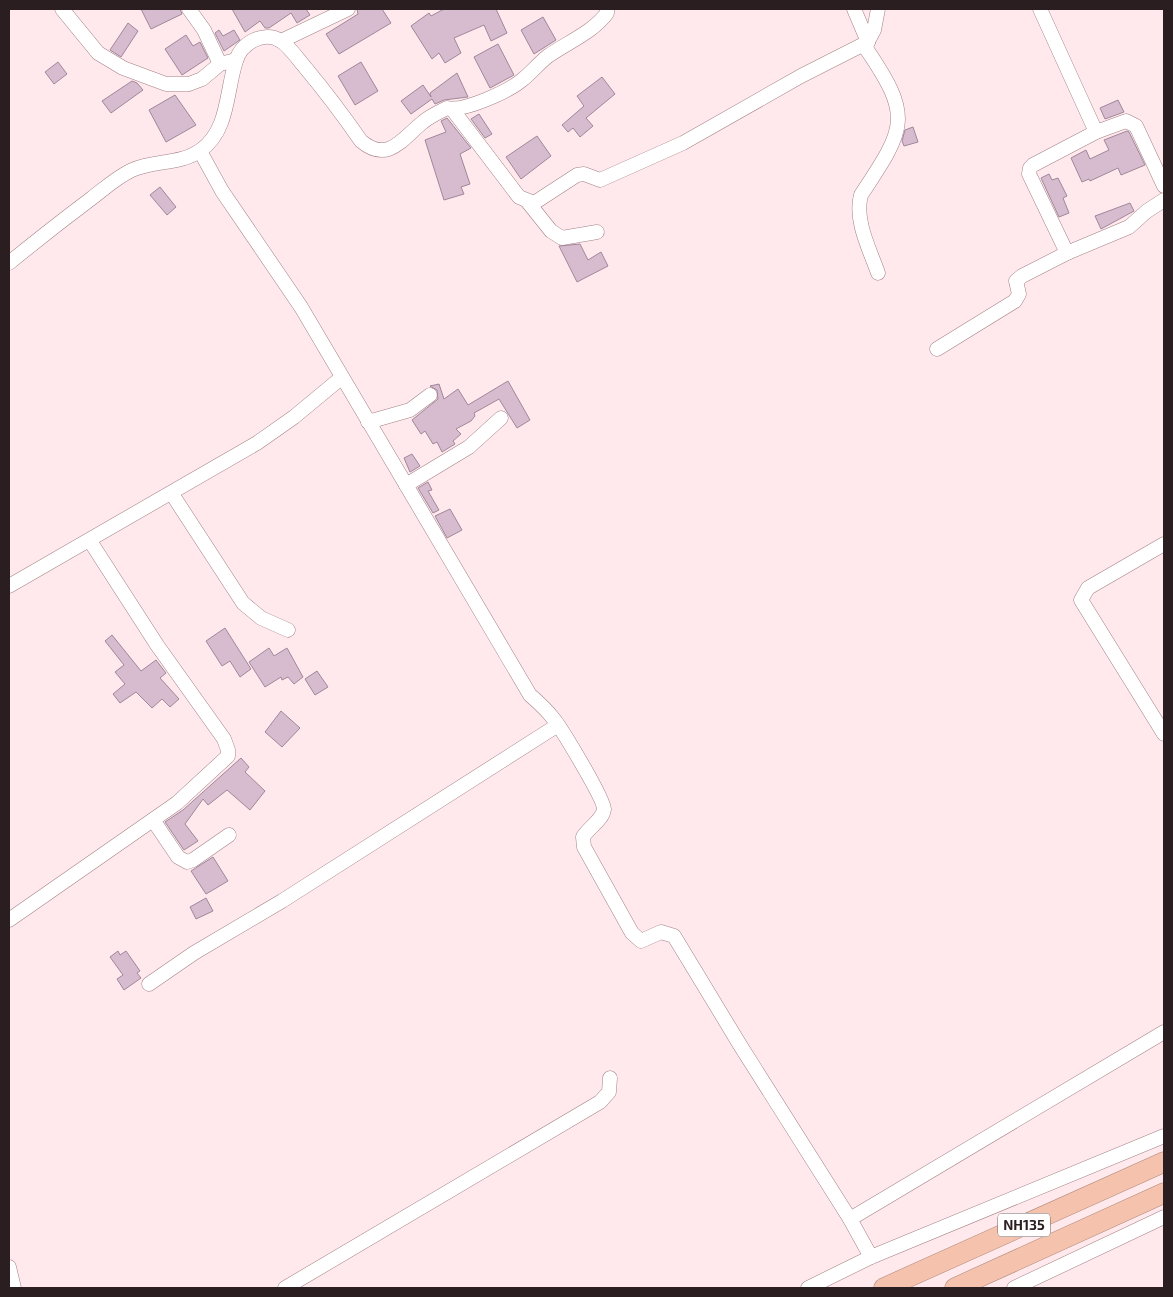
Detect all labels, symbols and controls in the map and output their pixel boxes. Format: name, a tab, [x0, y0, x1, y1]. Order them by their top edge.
road number: NH135	[998, 1214, 1050, 1236]

